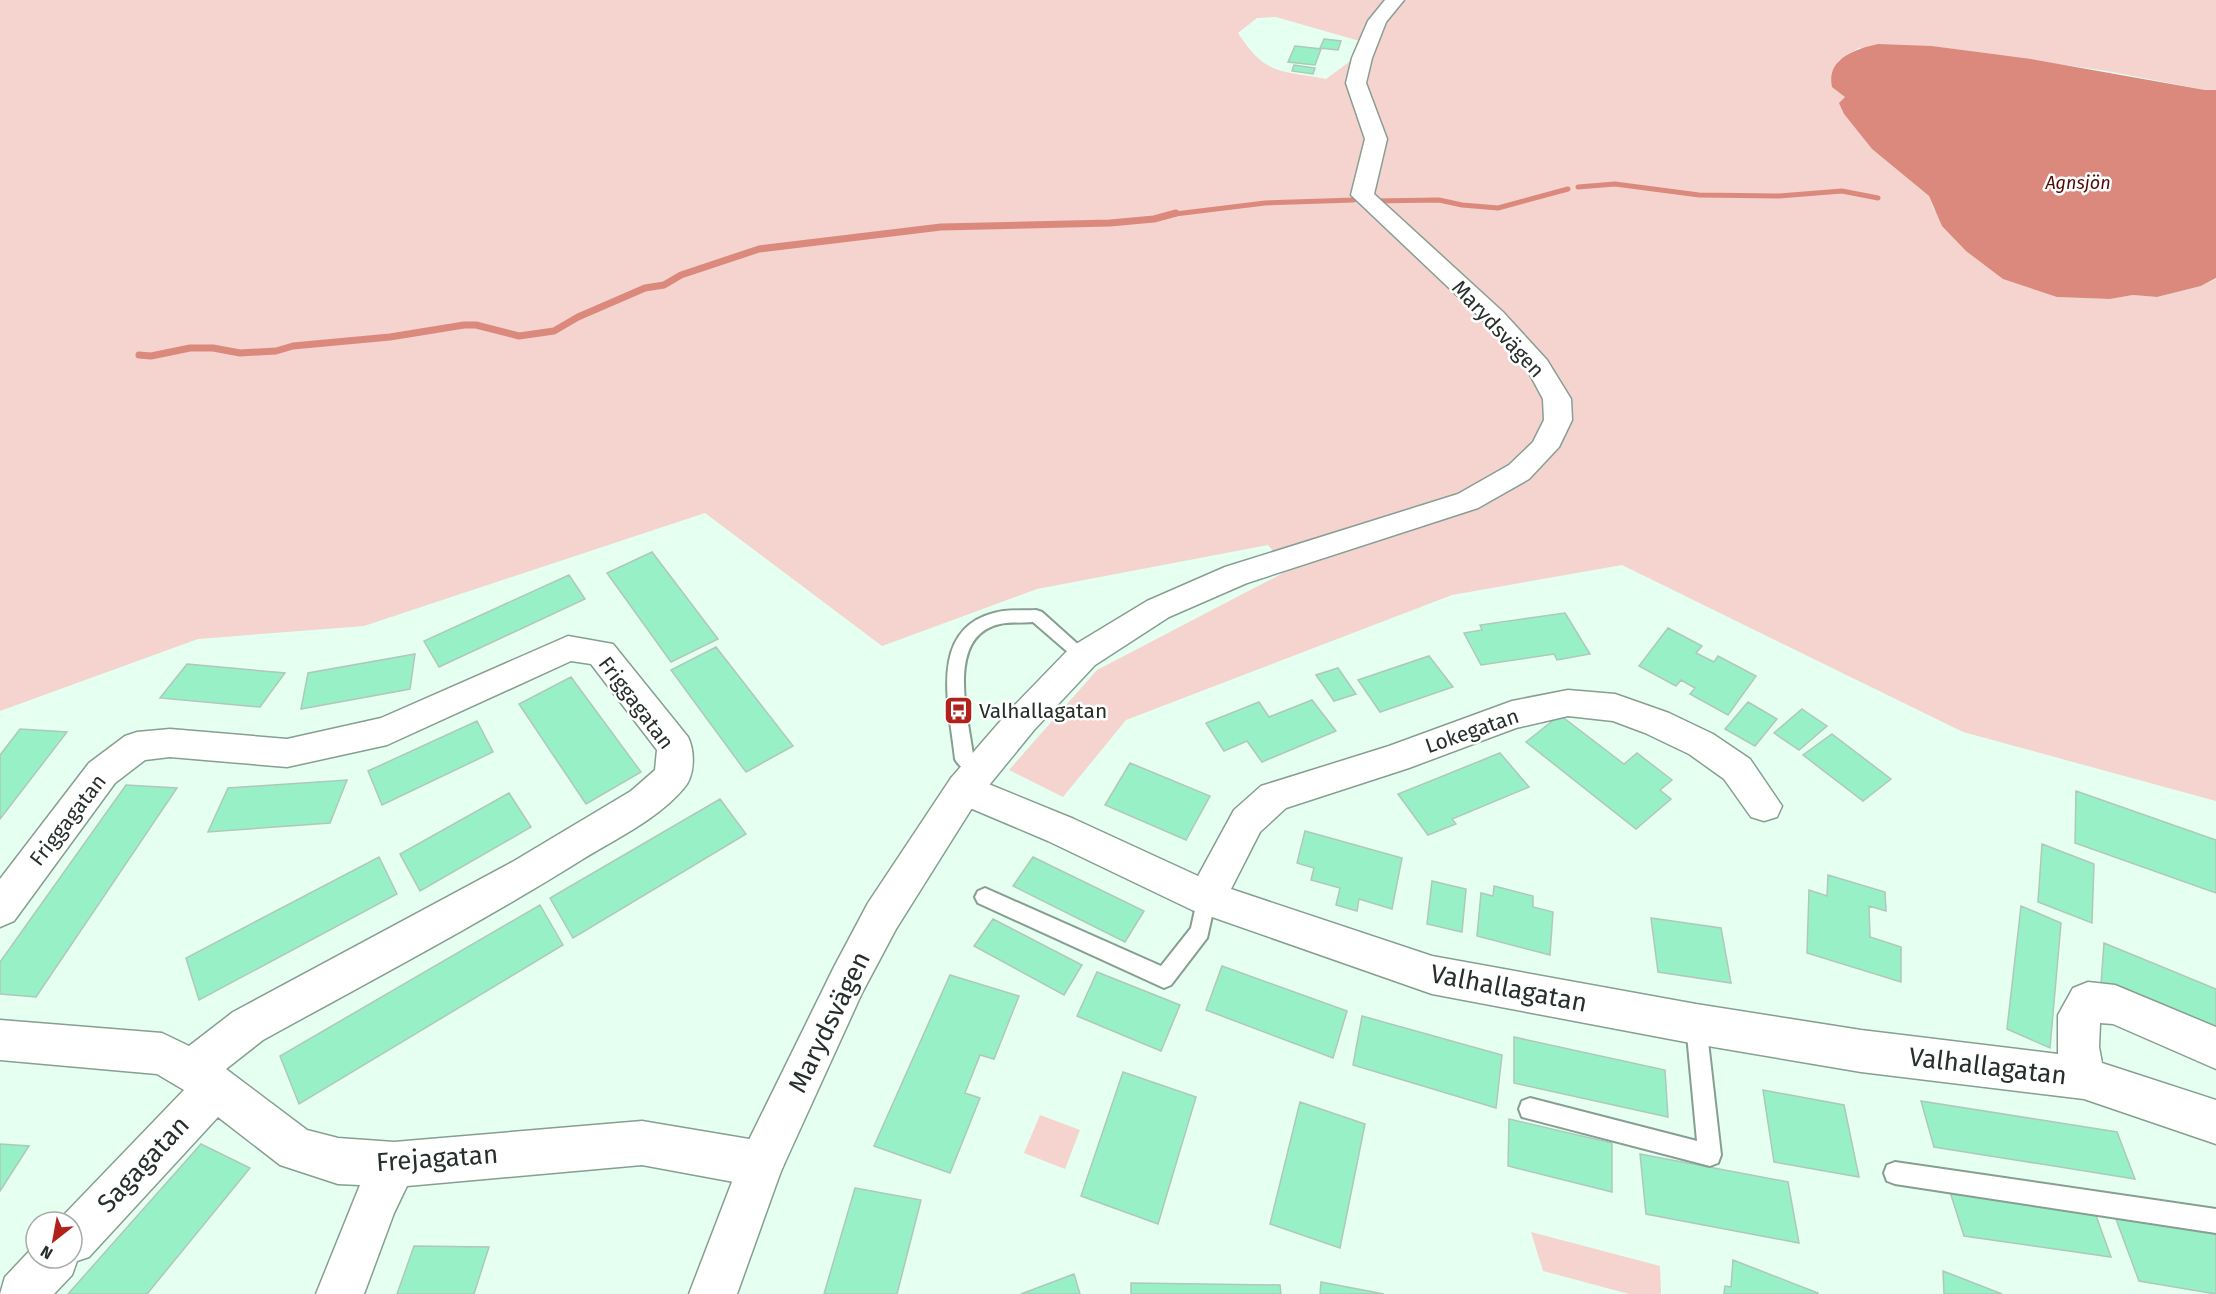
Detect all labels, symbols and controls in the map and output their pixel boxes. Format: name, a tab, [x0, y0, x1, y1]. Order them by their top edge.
water label: Agnsjön	[2044, 172, 2111, 194]
street label: Marydsvägen	[1446, 275, 1550, 383]
street label: Friggagatan	[593, 652, 679, 754]
bus stop icon: Valhallagatan	[942, 695, 974, 727]
place label: Valhallagatan	[979, 698, 1107, 724]
street label: Lokegatan	[1422, 703, 1522, 759]
street label: Friggagatan	[24, 769, 112, 871]
street label: Marydsvägen	[782, 947, 877, 1098]
street label: Valhallagatan	[1428, 958, 1590, 1019]
street label: Valhallagatan	[1907, 1041, 2069, 1092]
street label: Sagagatan	[91, 1110, 196, 1219]
street label: Frejagatan	[375, 1139, 499, 1178]
north arrow	[24, 1210, 84, 1270]
text: N	[37, 1242, 56, 1263]

